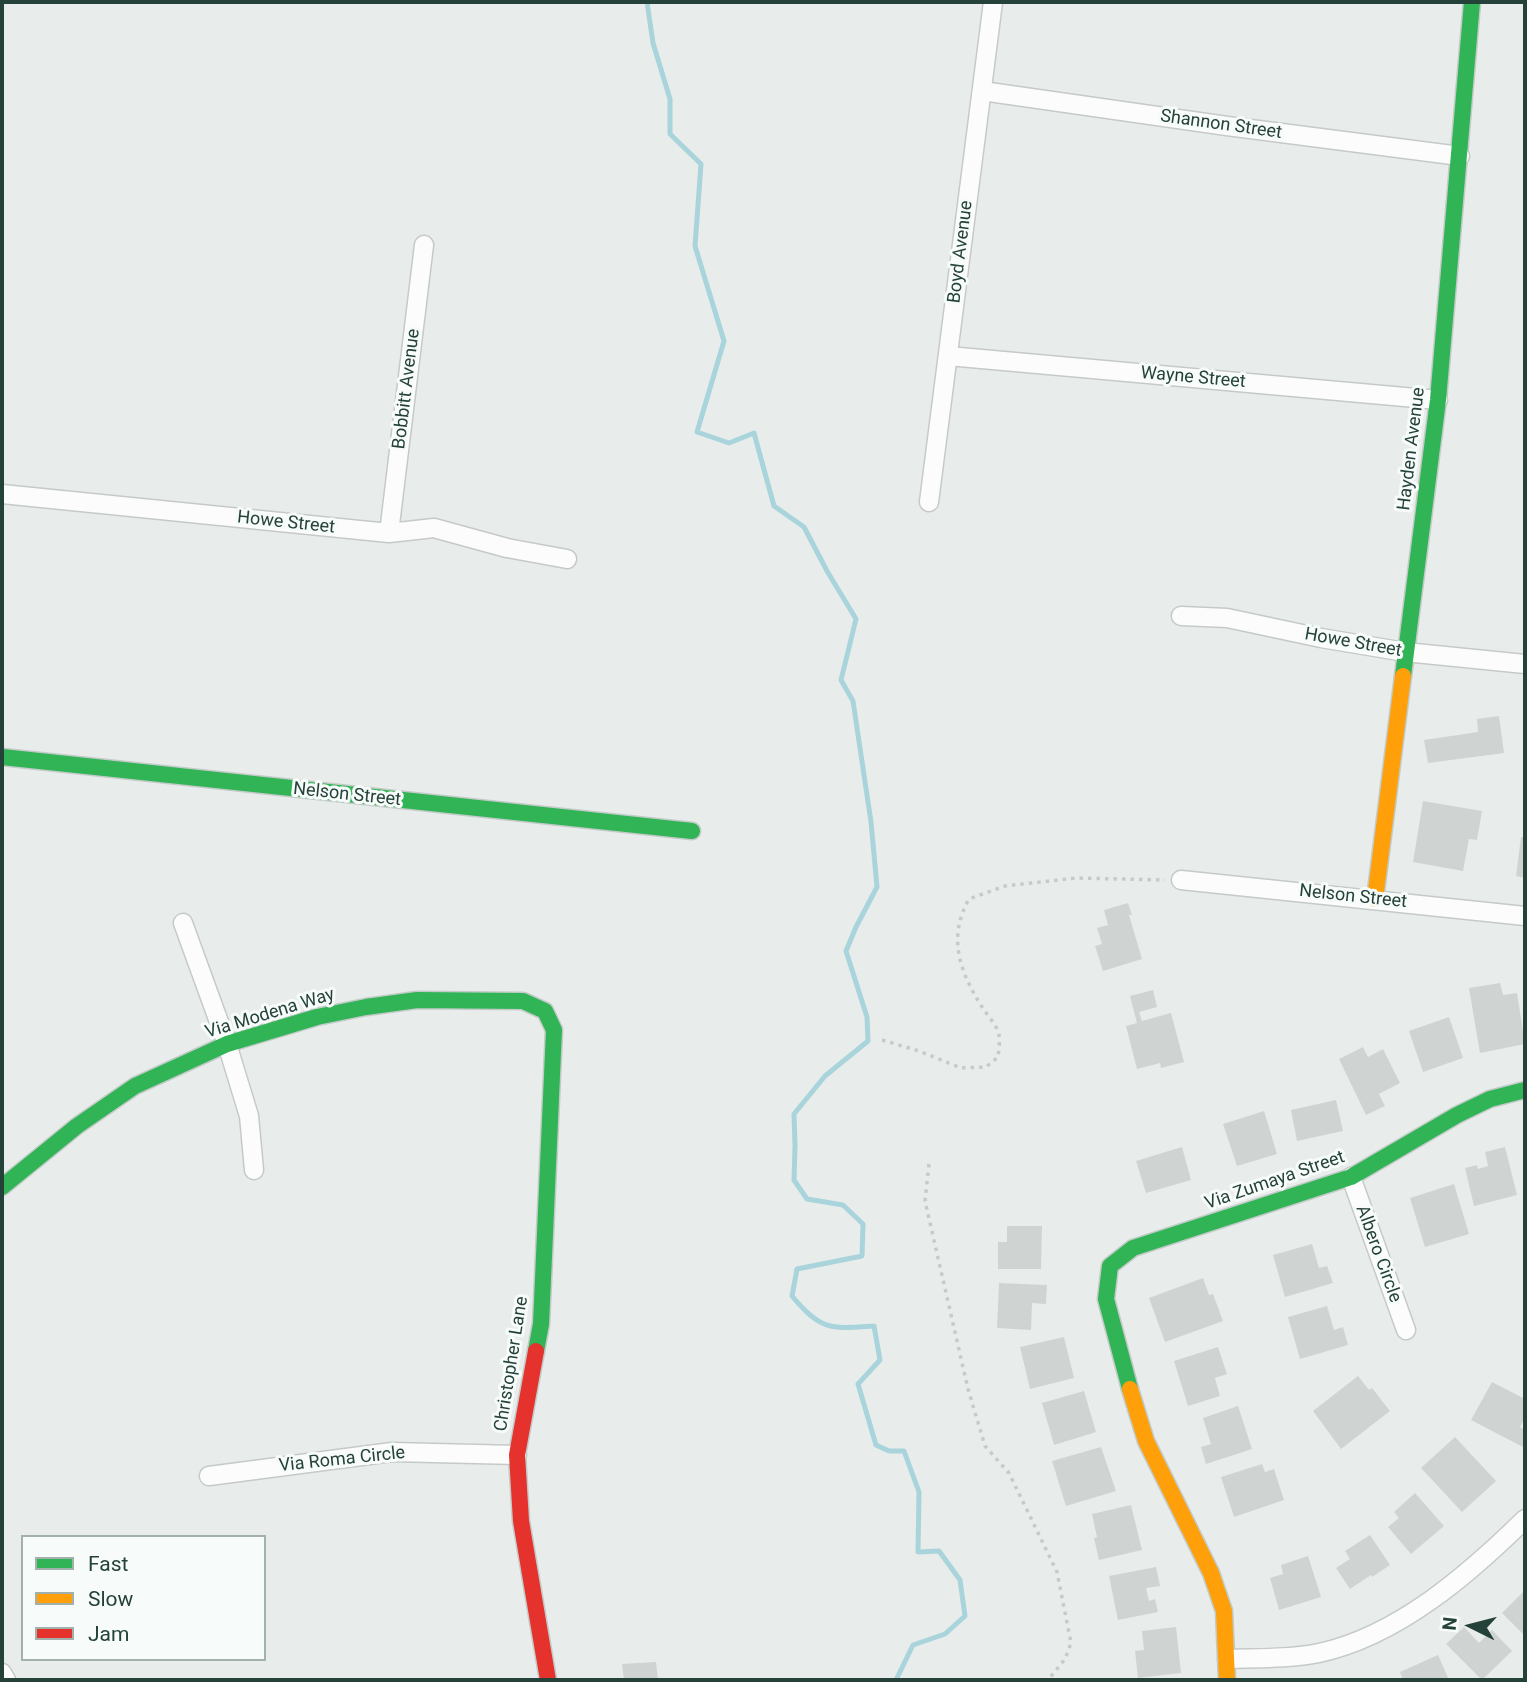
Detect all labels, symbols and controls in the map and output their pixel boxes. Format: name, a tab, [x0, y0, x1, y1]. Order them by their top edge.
street label: Shannon Street	[1159, 106, 1283, 144]
street label: Boyd Avenue	[944, 199, 978, 305]
street label: Bobbitt Avenue	[389, 328, 425, 450]
street label: Wayne Street	[1140, 363, 1246, 393]
street label: Hayden Avenue	[1394, 386, 1430, 512]
street label: Howe Street	[236, 507, 336, 539]
street label: Howe Street	[1303, 624, 1403, 662]
street label: Nelson Street	[292, 779, 402, 811]
street label: Nelson Street	[1298, 881, 1408, 913]
street label: Via Modena Way	[203, 984, 337, 1044]
street label: Via Zumaya Street	[1202, 1147, 1348, 1215]
street label: Albero Circle	[1350, 1202, 1406, 1306]
street label: Christopher Lane	[491, 1295, 533, 1433]
street label: Via Roma Circle	[278, 1443, 406, 1477]
legend	[21, 1535, 266, 1661]
text: Fast	[88, 1552, 128, 1576]
text: Slow	[88, 1587, 133, 1611]
north arrow	[1436, 1591, 1506, 1661]
text: N	[1437, 1616, 1462, 1632]
text: Jam	[88, 1622, 129, 1646]

